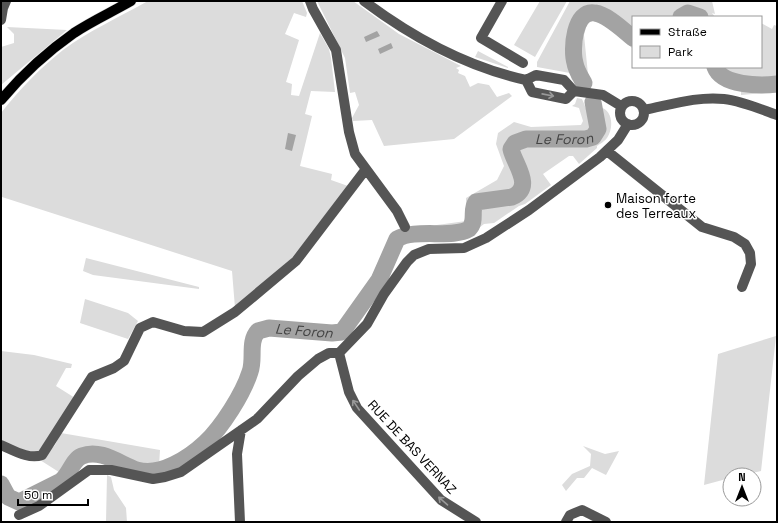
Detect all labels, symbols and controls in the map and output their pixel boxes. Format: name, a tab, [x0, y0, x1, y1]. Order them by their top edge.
legend	[632, 16, 762, 68]
text: Straße	[668, 24, 707, 40]
text: Park	[668, 44, 693, 60]
one-way arrow	[541, 91, 554, 99]
water label: Le Foron	[535, 128, 596, 148]
place label: Maison forte des Terreaux	[616, 190, 696, 222]
marker: Maison forte des Terreaux	[603, 200, 613, 210]
water label: Le Foron	[274, 320, 334, 342]
street label: RUE DE BAS VERNAZ	[364, 396, 460, 498]
one-way arrow	[352, 400, 360, 411]
north arrow	[722, 467, 762, 507]
text: N	[738, 470, 746, 484]
scale bar	[18, 481, 88, 507]
text: 50 m	[24, 487, 52, 503]
one-way arrow	[439, 497, 449, 506]

